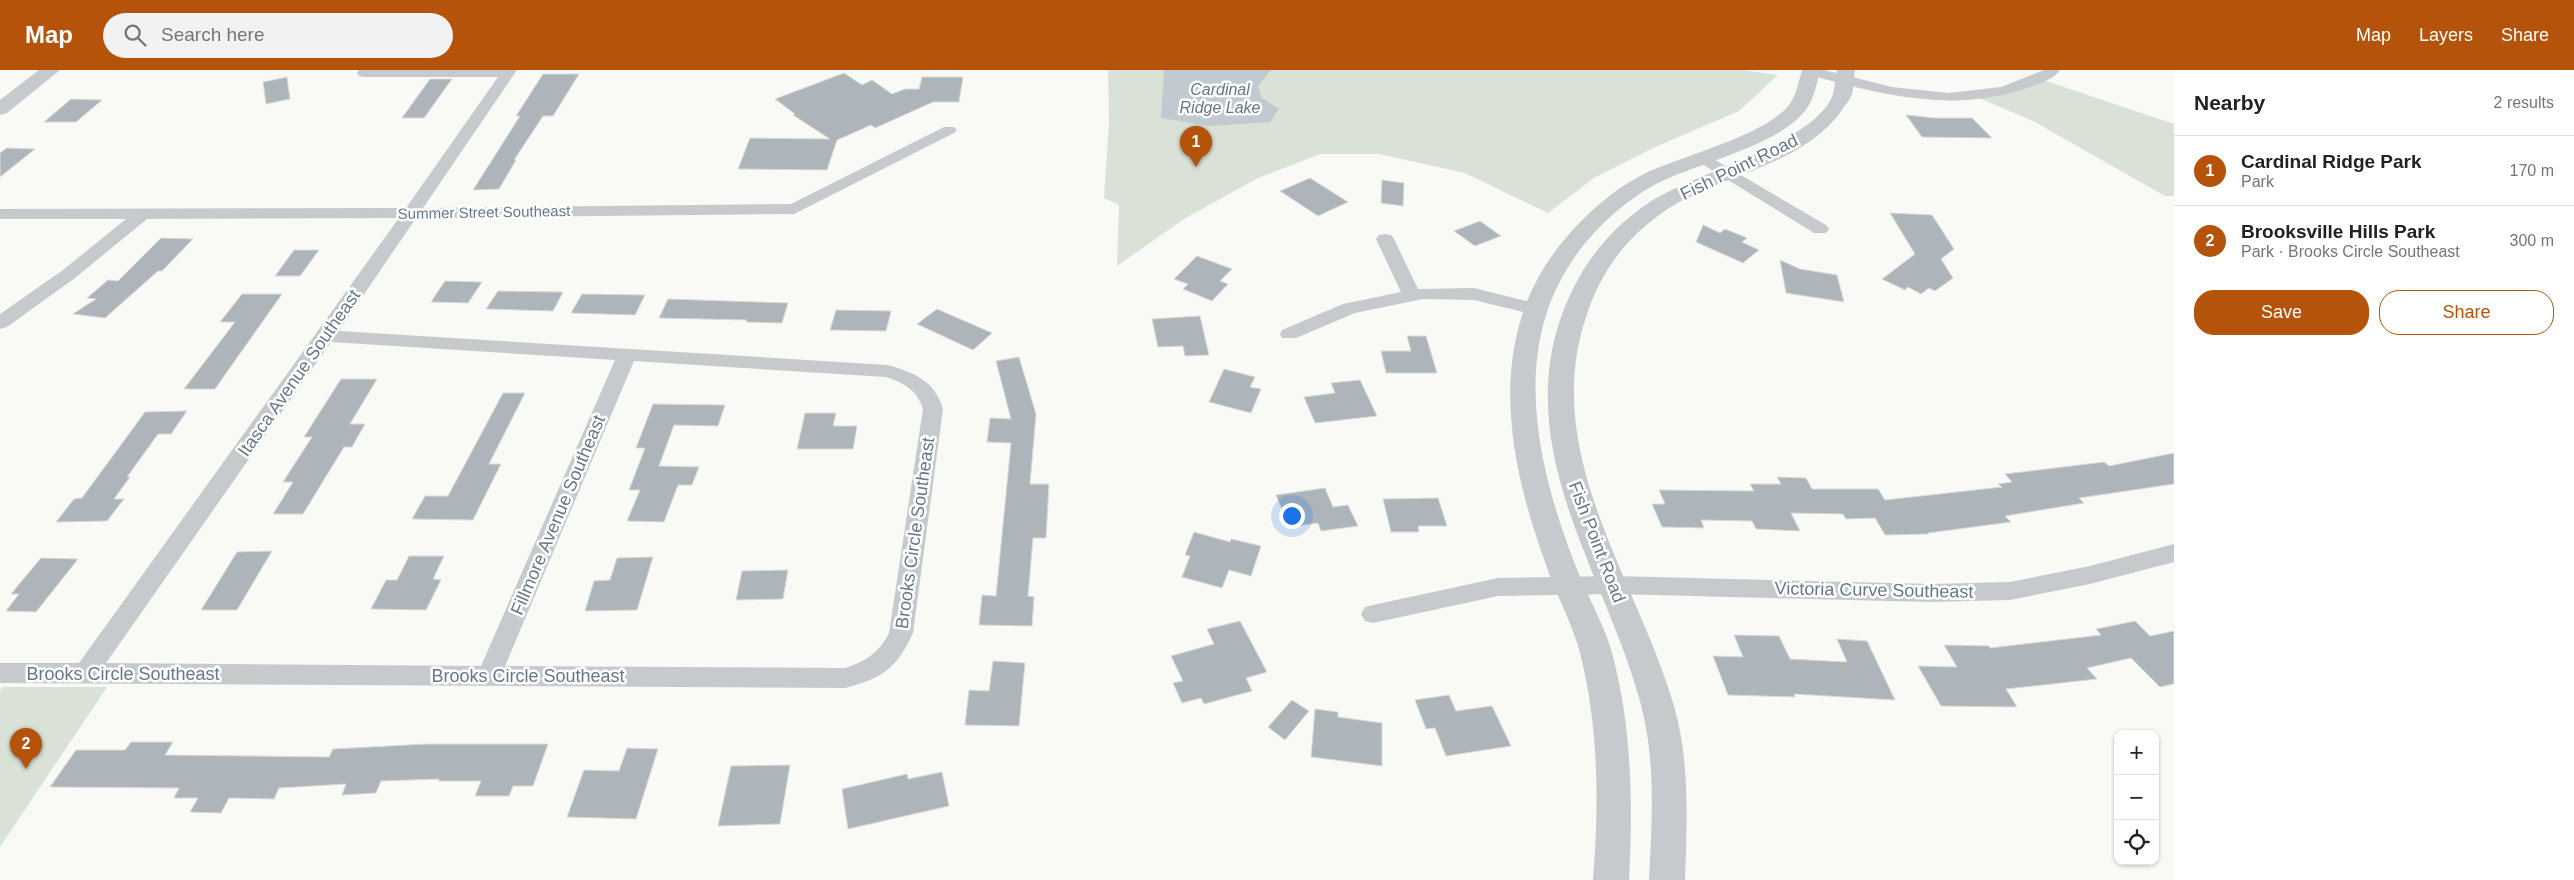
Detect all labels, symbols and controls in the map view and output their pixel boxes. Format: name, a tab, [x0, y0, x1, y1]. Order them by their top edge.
search box	[103, 13, 453, 58]
text: Map	[25, 21, 73, 48]
icon: search	[121, 21, 149, 49]
text: Search here	[161, 24, 265, 45]
text: Map	[2356, 25, 2391, 45]
text: Layers	[2419, 25, 2473, 45]
text: Share	[2501, 25, 2549, 45]
water label: Cardinal Ridge Lake	[1180, 81, 1261, 116]
text: Nearby	[2194, 91, 2265, 114]
text: 2 results	[2494, 94, 2554, 111]
pin: 1	[1180, 126, 1212, 167]
street label: Fish Point Road	[1677, 130, 1801, 204]
text: Cardinal Ridge Park	[2241, 151, 2422, 172]
text: 1	[2206, 162, 2214, 179]
text: 170 m	[2510, 162, 2554, 179]
text: Park	[2241, 173, 2274, 190]
street label: Summer Street Southeast	[398, 202, 571, 222]
text: Brooksville Hills Park	[2241, 221, 2435, 242]
text: 2	[2206, 232, 2214, 249]
text: 300 m	[2510, 232, 2554, 249]
text: Park · Brooks Circle Southeast	[2241, 243, 2460, 260]
street label: Itasca Avenue Southeast	[234, 286, 364, 460]
button: Save	[2194, 290, 2369, 335]
button: Share	[2379, 290, 2554, 335]
street label: Fillmore Avenue Southeast	[507, 412, 609, 618]
street label: Brooks Circle Southeast	[892, 436, 938, 630]
street label: Fish Point Road	[1565, 479, 1629, 605]
your location	[1279, 503, 1305, 529]
street label: Victoria Curve Southeast	[1774, 578, 1974, 602]
street label: Brooks Circle Southeast	[26, 664, 220, 684]
street label: Brooks Circle Southeast	[431, 666, 625, 686]
pin: 2	[10, 728, 42, 769]
map controls	[2114, 730, 2159, 865]
button: +	[2114, 730, 2159, 775]
button: −	[2114, 775, 2159, 820]
button: locate	[2114, 820, 2159, 865]

